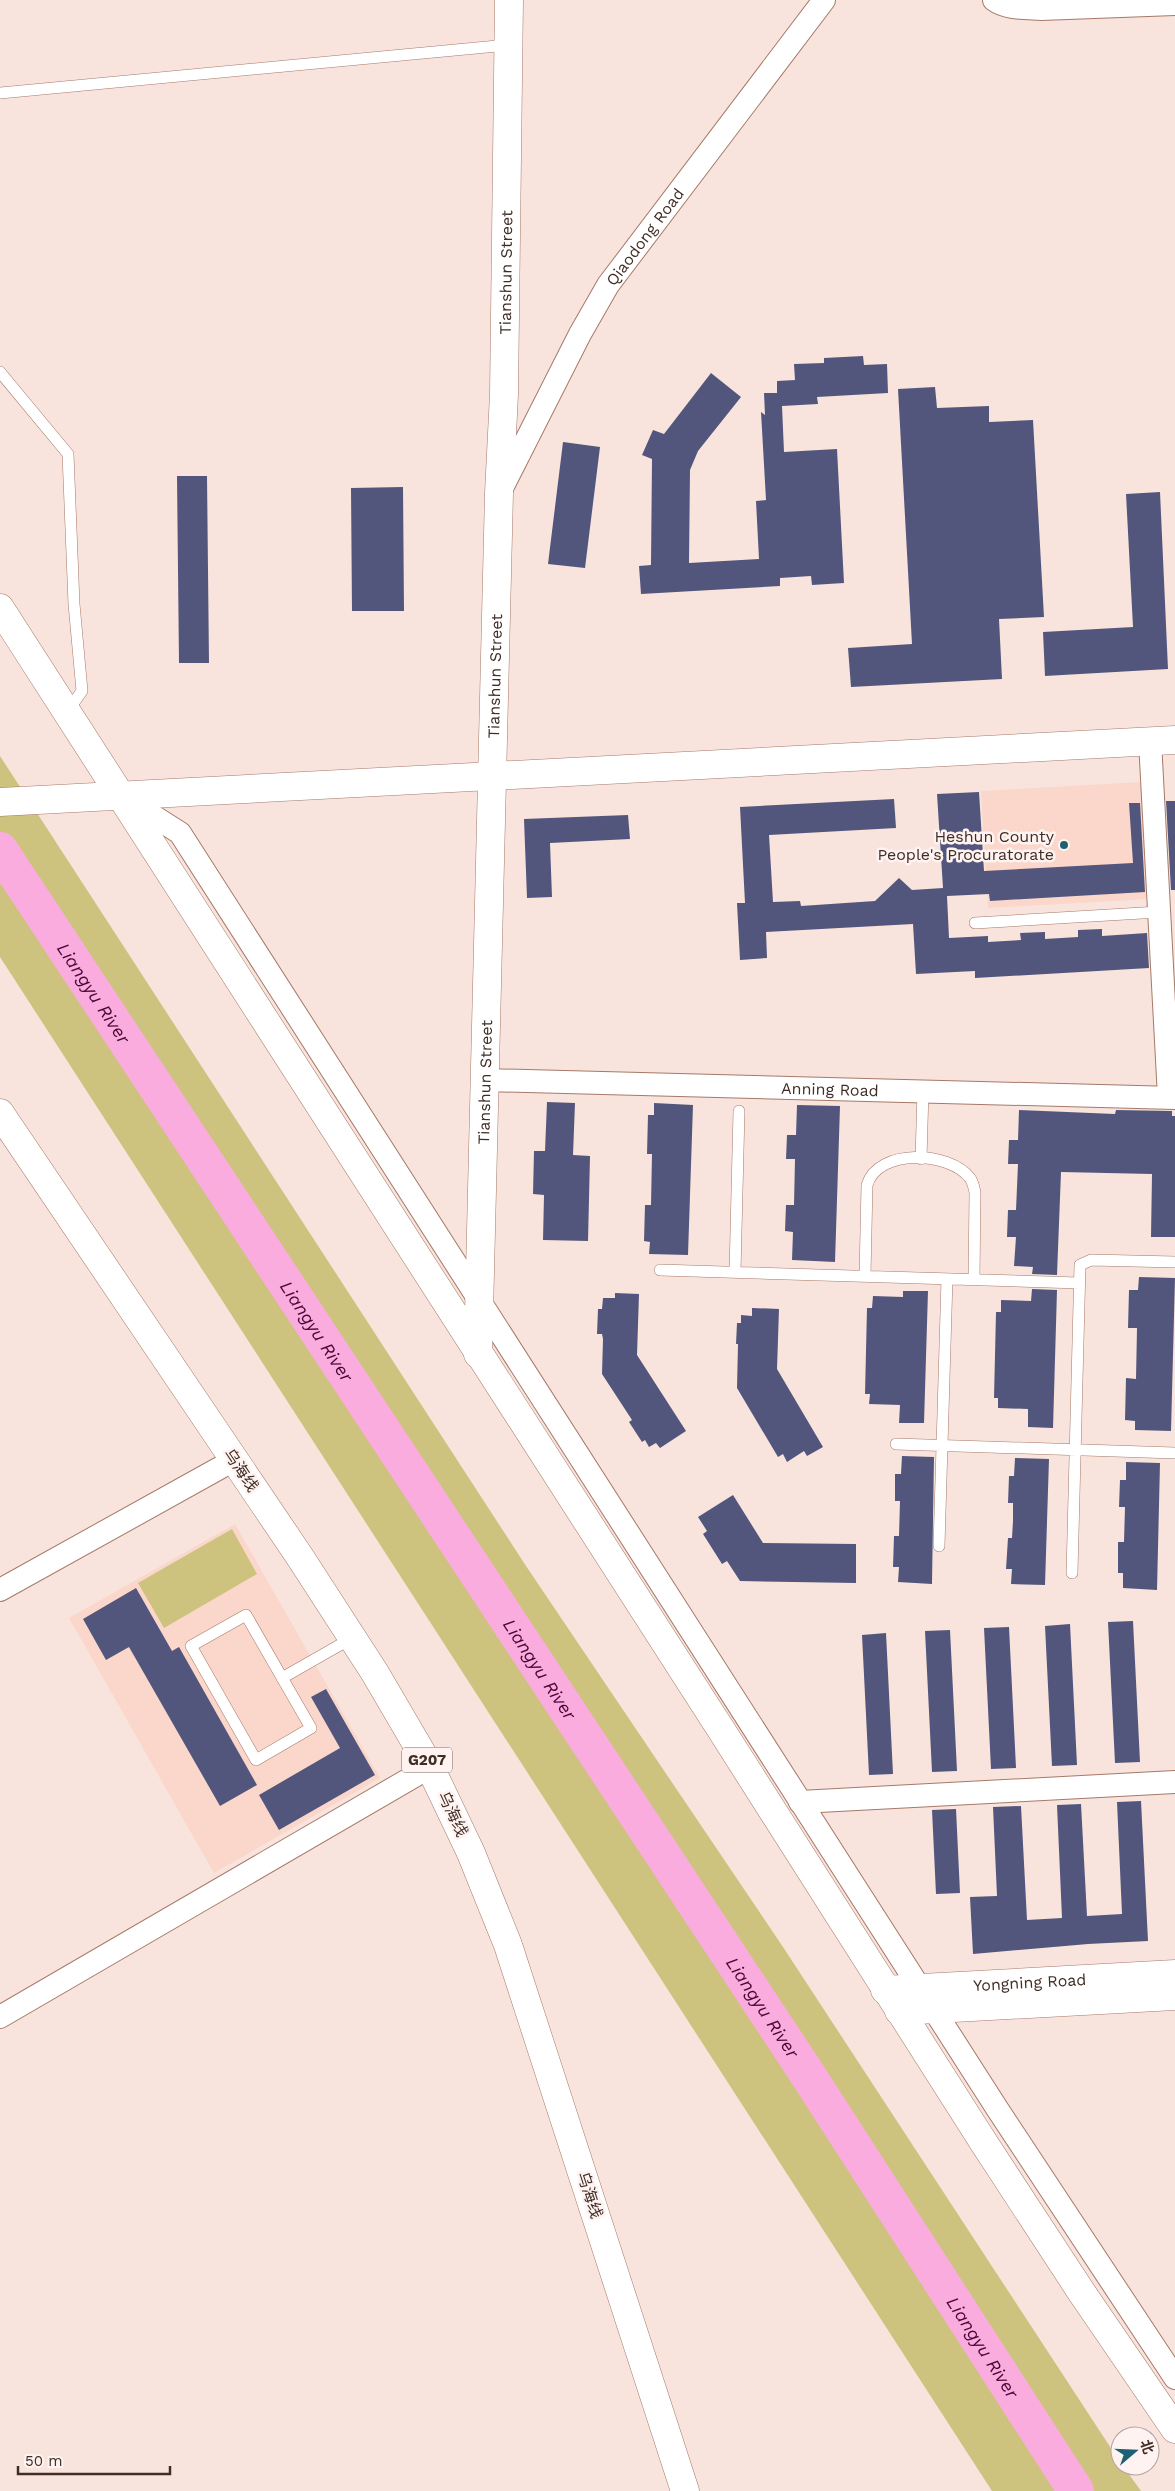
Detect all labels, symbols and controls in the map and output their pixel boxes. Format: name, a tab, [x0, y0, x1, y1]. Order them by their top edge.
street label: Qiaodong Road	[602, 184, 688, 289]
street label: Tianshun Street	[495, 210, 516, 335]
street label: Tianshun Street	[484, 613, 506, 739]
place label: Heshun County People's Procuratorate	[877, 827, 1055, 864]
marker: Heshun County People's Procuratorate	[1058, 839, 1070, 851]
water label: Liangyu River	[53, 938, 136, 1048]
street label: Tianshun Street	[474, 1019, 496, 1145]
street label: Anning Road	[781, 1078, 879, 1100]
water label: Liangyu River	[276, 1276, 359, 1386]
street label: 乌海线	[220, 1445, 262, 1495]
water label: Liangyu River	[499, 1614, 582, 1724]
road number: G207	[402, 1748, 452, 1772]
street label: 乌海线	[434, 1788, 472, 1840]
water label: Liangyu River	[722, 1953, 805, 2062]
street label: Yongning Road	[973, 1969, 1087, 1995]
street label: 乌海线	[574, 2169, 606, 2221]
water label: Liangyu River	[943, 2292, 1024, 2403]
north arrow	[1110, 2426, 1160, 2476]
text: 北	[1137, 2438, 1157, 2456]
scale bar	[18, 2444, 170, 2476]
text: 50 m	[25, 2452, 62, 2470]

